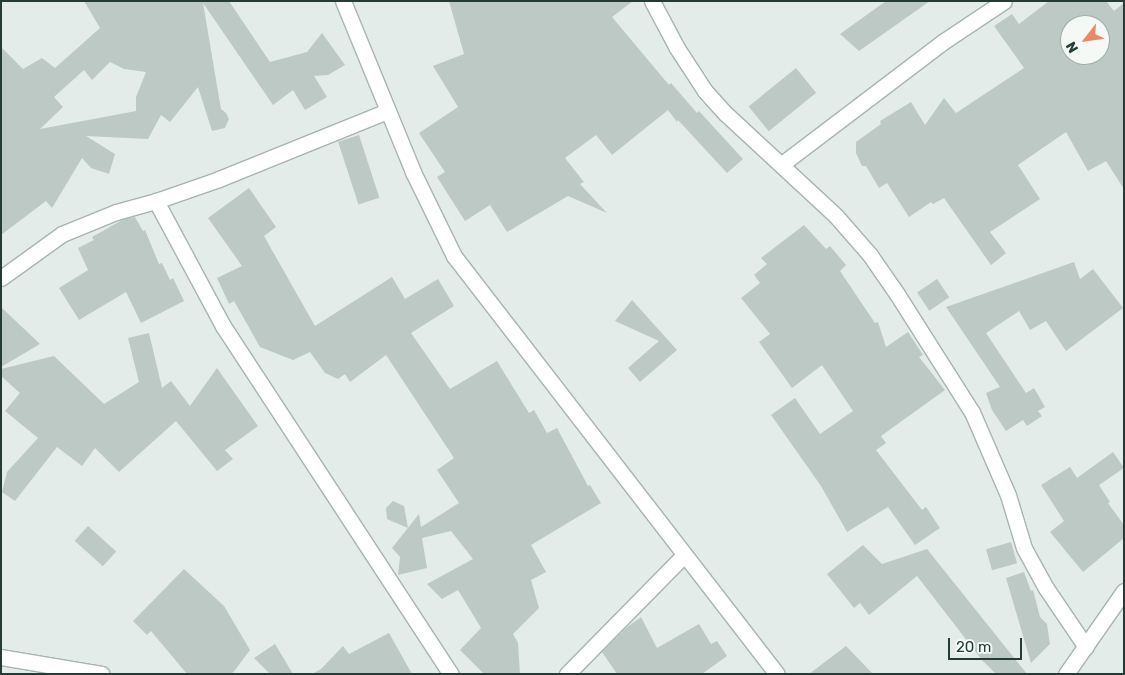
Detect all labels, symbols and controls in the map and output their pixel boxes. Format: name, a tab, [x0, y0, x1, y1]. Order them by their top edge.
north arrow	[1060, 15, 1110, 65]
text: N	[1063, 39, 1082, 56]
scale bar	[950, 628, 1024, 660]
text: 20 m	[956, 638, 991, 656]

